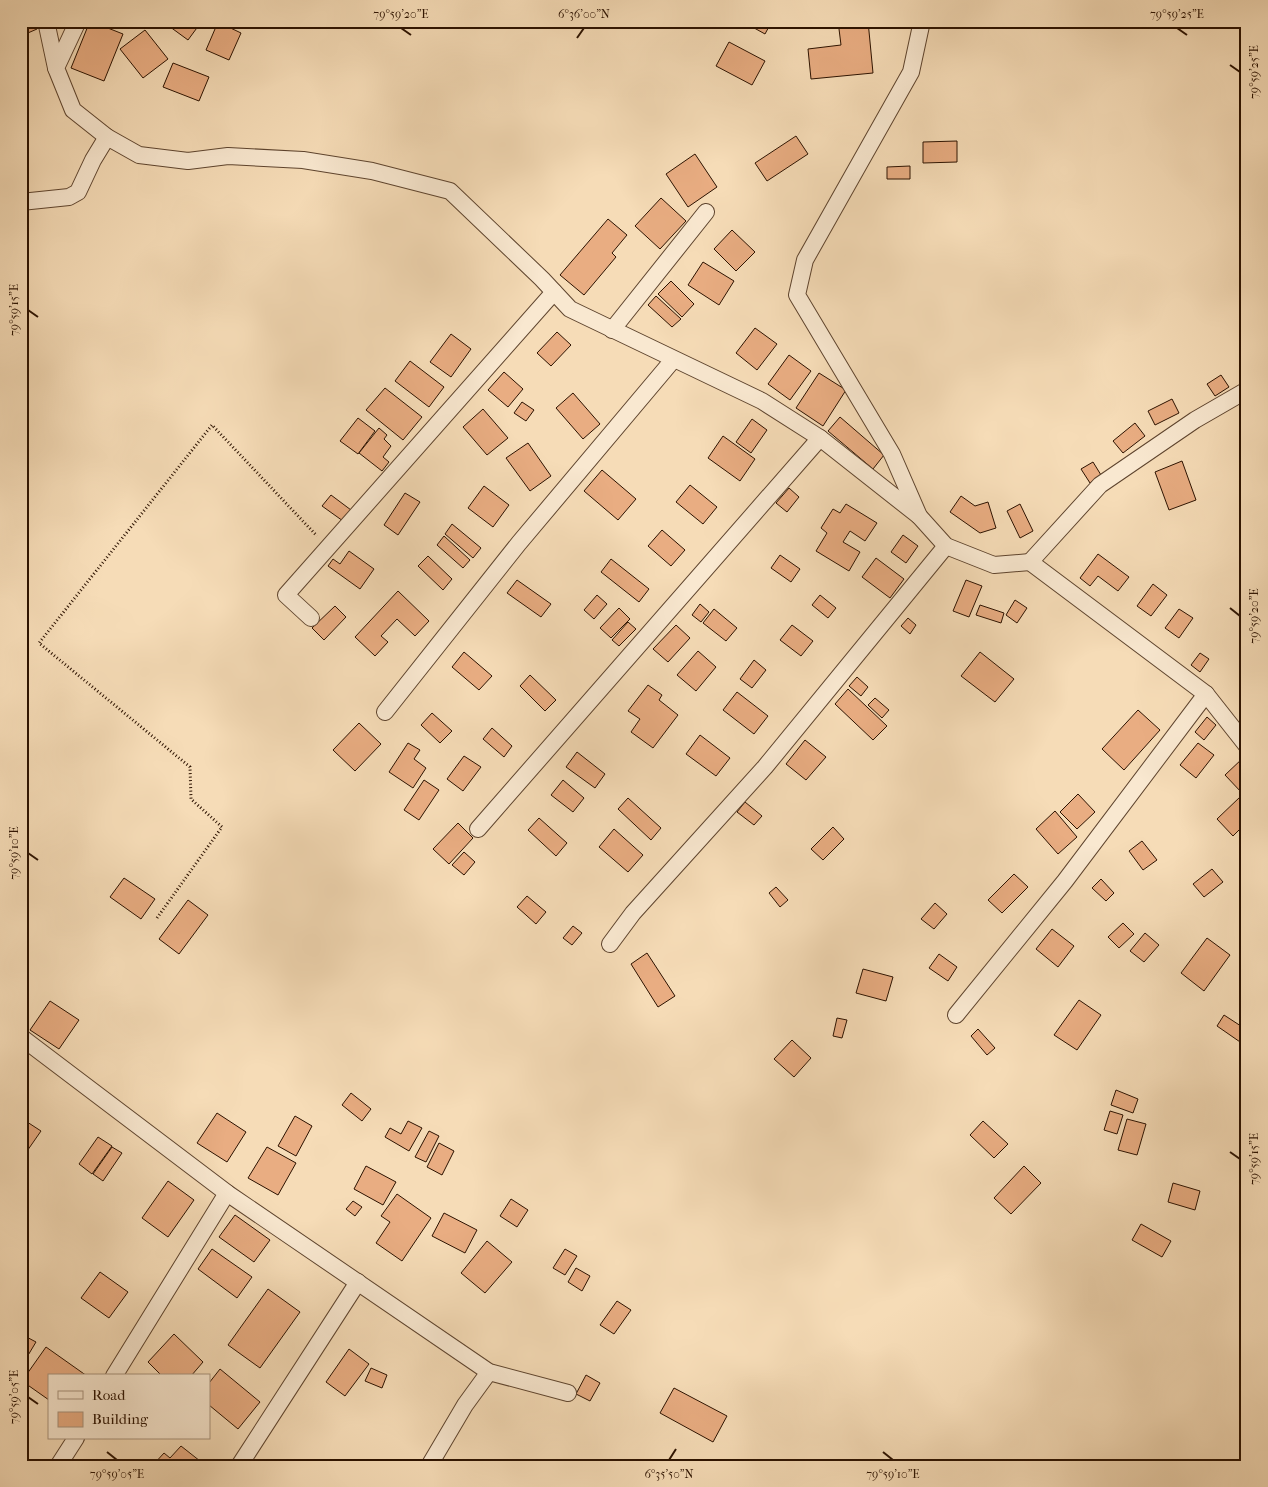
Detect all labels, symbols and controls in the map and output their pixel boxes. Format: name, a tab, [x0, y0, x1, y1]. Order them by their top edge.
text: 79°59'20"E	[373, 7, 429, 21]
text: 6°36'00"N	[558, 7, 610, 21]
text: 79°59'25"E	[1150, 7, 1204, 21]
text: 79°59'25"E	[1247, 45, 1261, 99]
text: 79°59'15"E	[7, 284, 21, 336]
text: 79°59'20"E	[1247, 588, 1261, 644]
text: 79°59'10"E	[7, 826, 21, 880]
text: 79°59'15"E	[1247, 1133, 1261, 1185]
text: 79°59'05"E	[7, 1370, 21, 1424]
legend	[48, 1374, 210, 1440]
text: Road	[92, 1386, 126, 1404]
text: Building	[92, 1410, 149, 1428]
text: 79°59'05"E	[90, 1467, 144, 1481]
text: 6°35'50"N	[644, 1467, 694, 1481]
text: 79°59'10"E	[866, 1467, 920, 1481]

